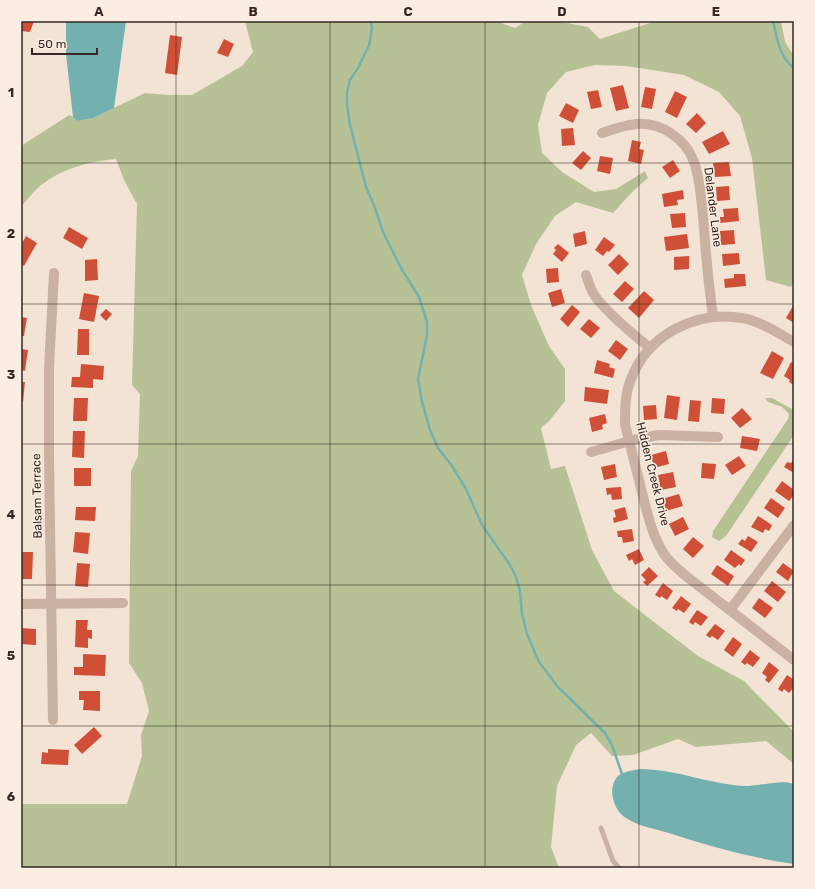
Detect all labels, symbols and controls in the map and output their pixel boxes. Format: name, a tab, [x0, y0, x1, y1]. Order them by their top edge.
text: A	[94, 4, 104, 19]
text: B	[248, 4, 258, 19]
text: C	[403, 4, 413, 19]
text: D	[557, 4, 567, 19]
text: E	[712, 4, 720, 19]
scale bar	[32, 30, 97, 56]
text: 50 m	[38, 37, 66, 51]
text: 1	[8, 85, 14, 100]
street label: Delander Lane	[701, 166, 725, 248]
text: 2	[7, 226, 15, 241]
text: 3	[7, 367, 16, 382]
street label: Hidden Creek Drive	[633, 421, 673, 528]
street label: Balsam Terrace	[29, 453, 45, 539]
text: 4	[7, 507, 16, 522]
text: 5	[7, 648, 15, 663]
text: 6	[7, 789, 16, 804]

